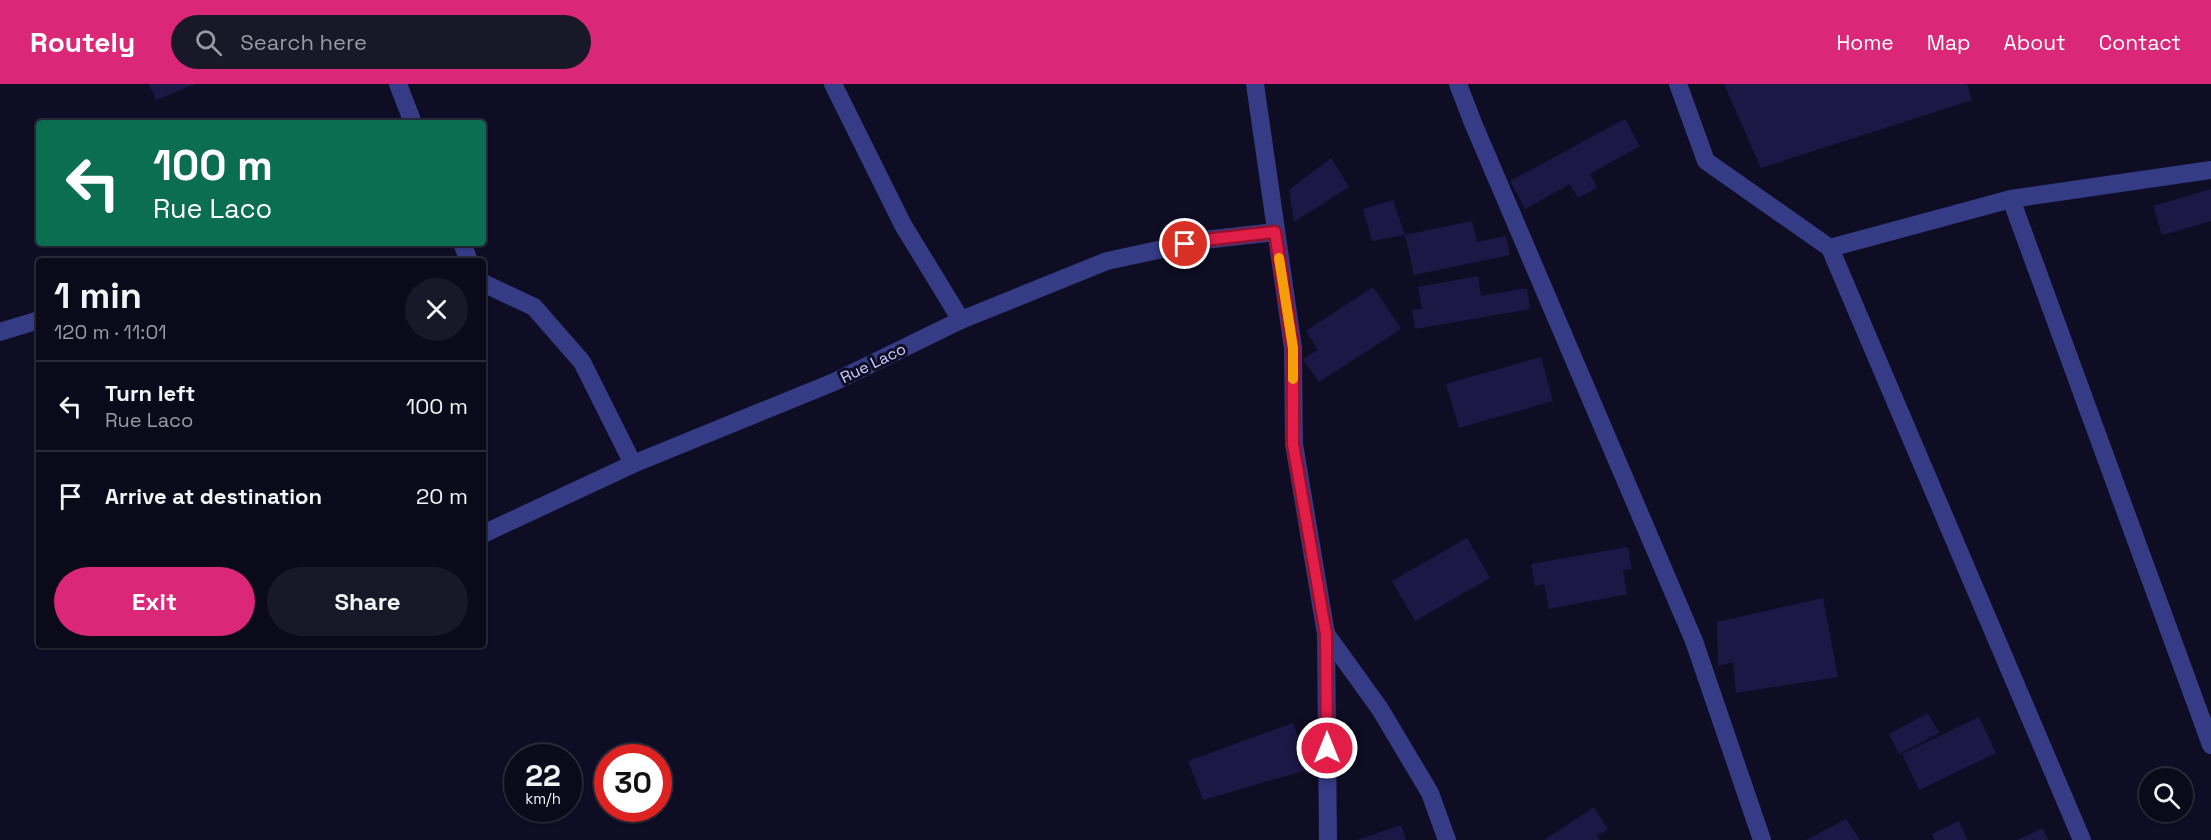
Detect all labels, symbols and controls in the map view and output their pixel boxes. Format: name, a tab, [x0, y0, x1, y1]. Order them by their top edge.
search box	[171, 15, 591, 69]
text: Routely	[30, 24, 135, 60]
icon: search	[192, 26, 225, 59]
text: Search here	[240, 28, 367, 56]
text: Home	[1836, 29, 1894, 56]
text: Map	[1927, 29, 1971, 56]
text: About	[2004, 29, 2066, 56]
text: Contact	[2099, 29, 2181, 56]
text: 100 m	[153, 139, 273, 192]
icon: left	[54, 144, 132, 222]
text: Rue Laco	[153, 191, 272, 226]
pin	[1159, 218, 1210, 269]
icon: arrive	[1168, 227, 1201, 260]
text: 1 min	[54, 273, 142, 319]
button: close	[405, 278, 468, 341]
text: 120 m · 11:01	[54, 319, 167, 345]
street label: Rue Laco	[837, 338, 909, 388]
text: Turn left	[105, 379, 195, 407]
icon: left	[54, 390, 87, 423]
text: 100 m	[406, 392, 468, 420]
text: Rue Laco	[105, 407, 193, 433]
icon: arrive	[54, 480, 87, 513]
text: Arrive at destination	[105, 482, 322, 510]
text: 20 m	[416, 482, 468, 510]
button: Exit	[54, 567, 255, 636]
button: Share	[267, 567, 468, 636]
position arrow	[1295, 716, 1359, 780]
speed limit sign: 30	[594, 744, 672, 822]
text: 22	[525, 756, 561, 795]
map controls	[2139, 768, 2193, 822]
button: search	[2139, 768, 2193, 822]
text: km/h	[525, 789, 561, 808]

